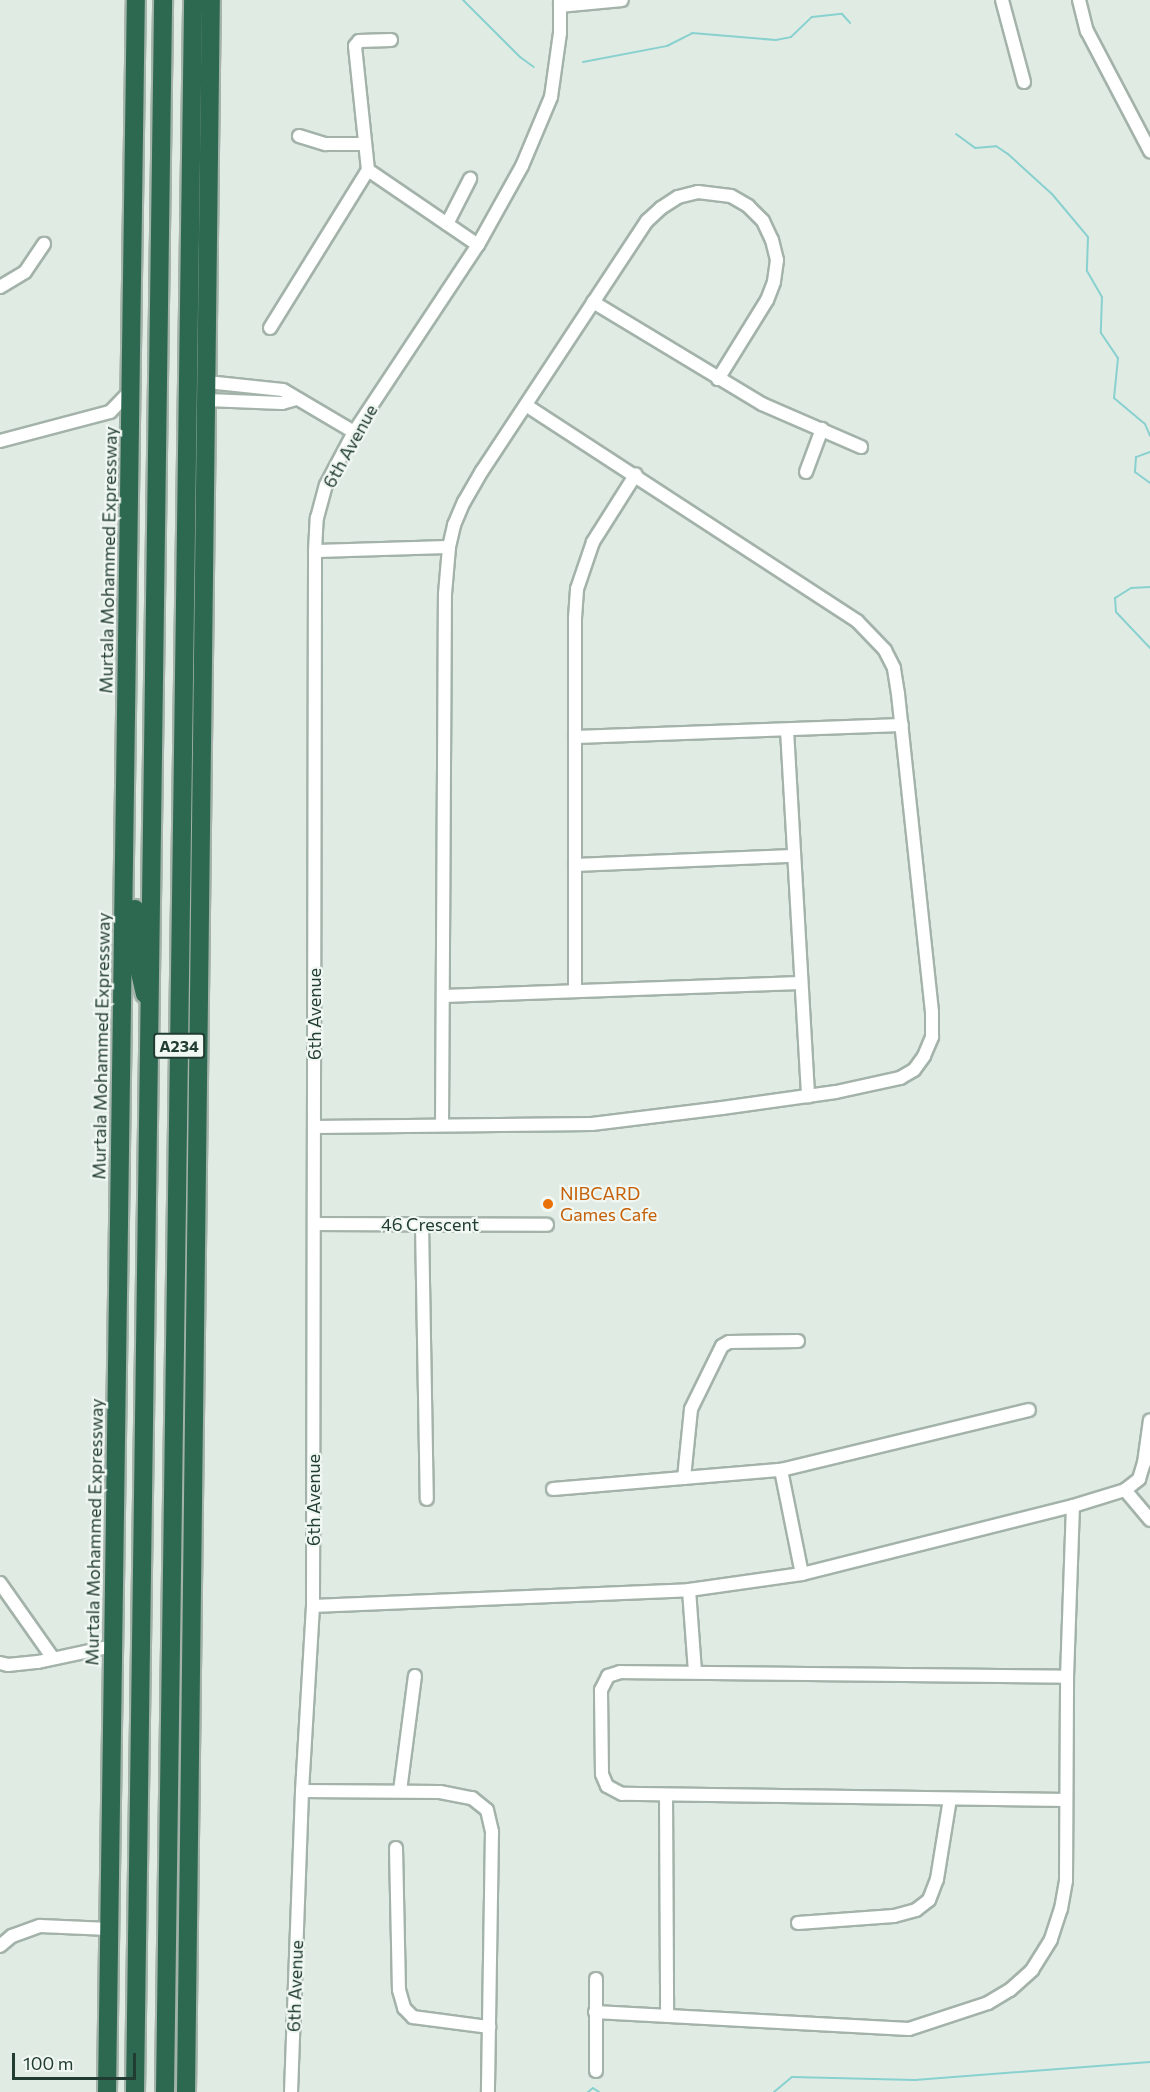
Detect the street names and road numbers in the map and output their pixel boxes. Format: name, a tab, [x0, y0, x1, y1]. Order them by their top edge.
street label: 6th Avenue	[318, 401, 382, 491]
street label: Murtala Mohammed Expressway	[95, 426, 121, 694]
street label: Murtala Mohammed Expressway	[88, 912, 114, 1180]
street label: 6th Avenue	[303, 968, 325, 1060]
road number: A234	[152, 1033, 206, 1059]
street label: 46 Crescent	[381, 1213, 479, 1235]
street label: Murtala Mohammed Expressway	[81, 1398, 107, 1666]
street label: 6th Avenue	[302, 1454, 324, 1546]
street label: 6th Avenue	[283, 1940, 307, 2032]

